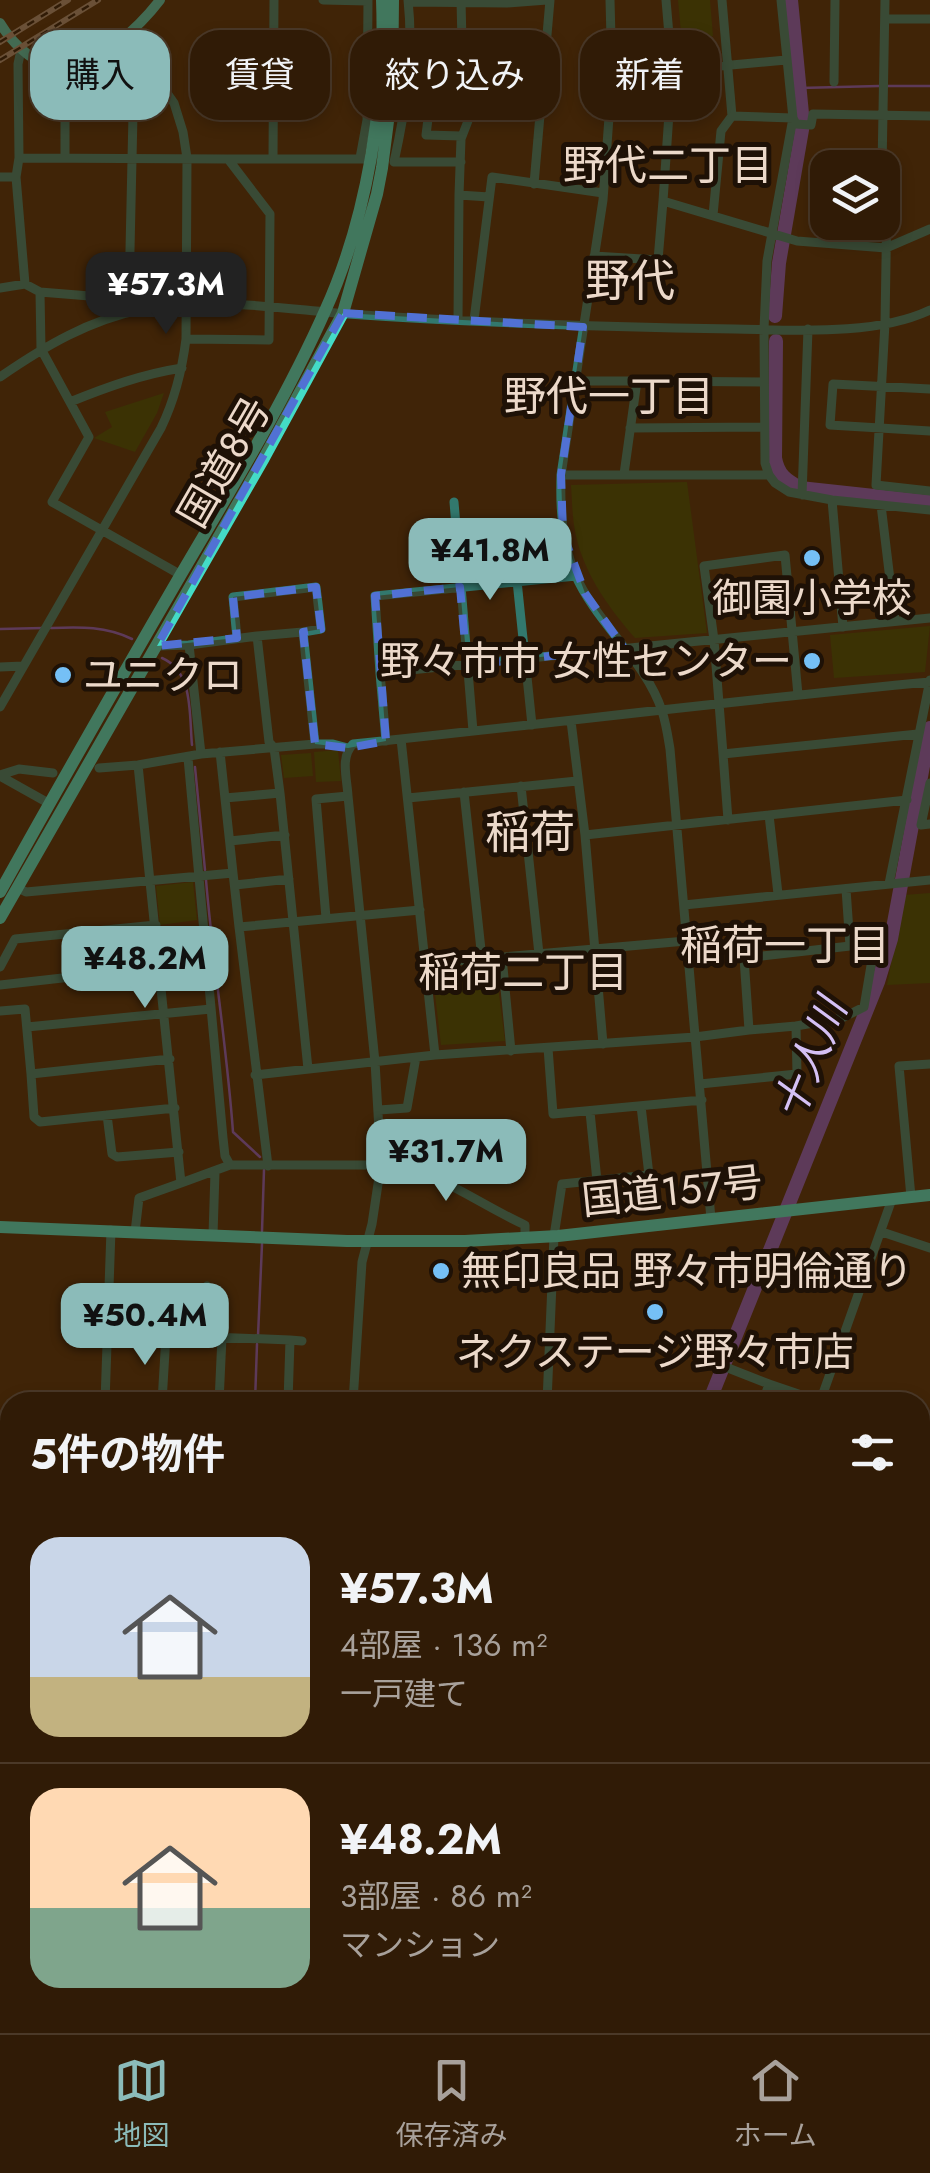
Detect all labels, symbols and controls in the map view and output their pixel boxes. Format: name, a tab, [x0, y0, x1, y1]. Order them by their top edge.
chip: 購入	[30, 30, 170, 120]
chip: 賃貸	[190, 30, 330, 120]
chip: 絞り込み	[350, 30, 560, 120]
chip: 新着	[580, 30, 720, 120]
district label: 野代二丁目	[563, 135, 773, 196]
map controls	[810, 150, 900, 240]
button: layers	[810, 150, 900, 240]
district label: 野代	[585, 248, 675, 313]
pin: ¥57.3M	[85, 252, 247, 337]
text: ¥57.3M	[108, 261, 224, 307]
district label: 野代一丁目	[504, 366, 714, 427]
street label: 国道8号	[163, 386, 285, 538]
pin: ¥41.8M	[409, 518, 571, 603]
text: ¥41.8M	[431, 527, 549, 573]
marker: 御園小学校	[801, 547, 823, 569]
place label: 御園小学校	[712, 569, 912, 627]
place label: 野々市市 女性センター	[380, 632, 792, 690]
place label: ユニクロ	[83, 646, 243, 704]
marker: 野々市市 女性センター	[801, 650, 823, 672]
marker: ユニクロ	[52, 664, 74, 686]
district label: 稲荷	[485, 800, 575, 865]
district label: 稲荷一丁目	[680, 915, 890, 976]
pin: ¥48.2M	[64, 926, 226, 1011]
text: ¥48.2M	[83, 935, 207, 981]
district label: 稲荷二丁目	[418, 942, 628, 1003]
water label: 十人川	[758, 985, 863, 1129]
pin: ¥31.7M	[365, 1119, 527, 1204]
text: ¥31.7M	[388, 1128, 504, 1174]
street label: 国道157号	[579, 1153, 765, 1229]
place label: 無印良品 野々市明倫通り	[461, 1242, 913, 1300]
marker: 無印良品 野々市明倫通り	[430, 1260, 452, 1282]
pin: ¥50.4M	[64, 1283, 226, 1368]
text: ¥50.4M	[83, 1292, 207, 1338]
marker: ネクステージ野々市店	[644, 1301, 666, 1323]
place label: ネクステージ野々市店	[456, 1323, 854, 1381]
text: 5件の物件	[30, 1424, 225, 1485]
icon: filters	[845, 1425, 900, 1480]
text: ¥57.3M	[340, 1558, 493, 1619]
icon: home	[110, 1577, 230, 1697]
text: 4部屋 · 136 m²	[340, 1622, 547, 1668]
text: 一戸建て	[340, 1671, 468, 1717]
text: ¥48.2M	[340, 1809, 502, 1870]
icon: home	[110, 1828, 230, 1948]
text: 3部屋 · 86 m²	[340, 1873, 532, 1919]
text: マンション	[340, 1922, 500, 1968]
tab: 地図	[113, 2053, 169, 2156]
tab: 保存済み	[395, 2053, 507, 2156]
tab: ホーム	[734, 2053, 817, 2156]

